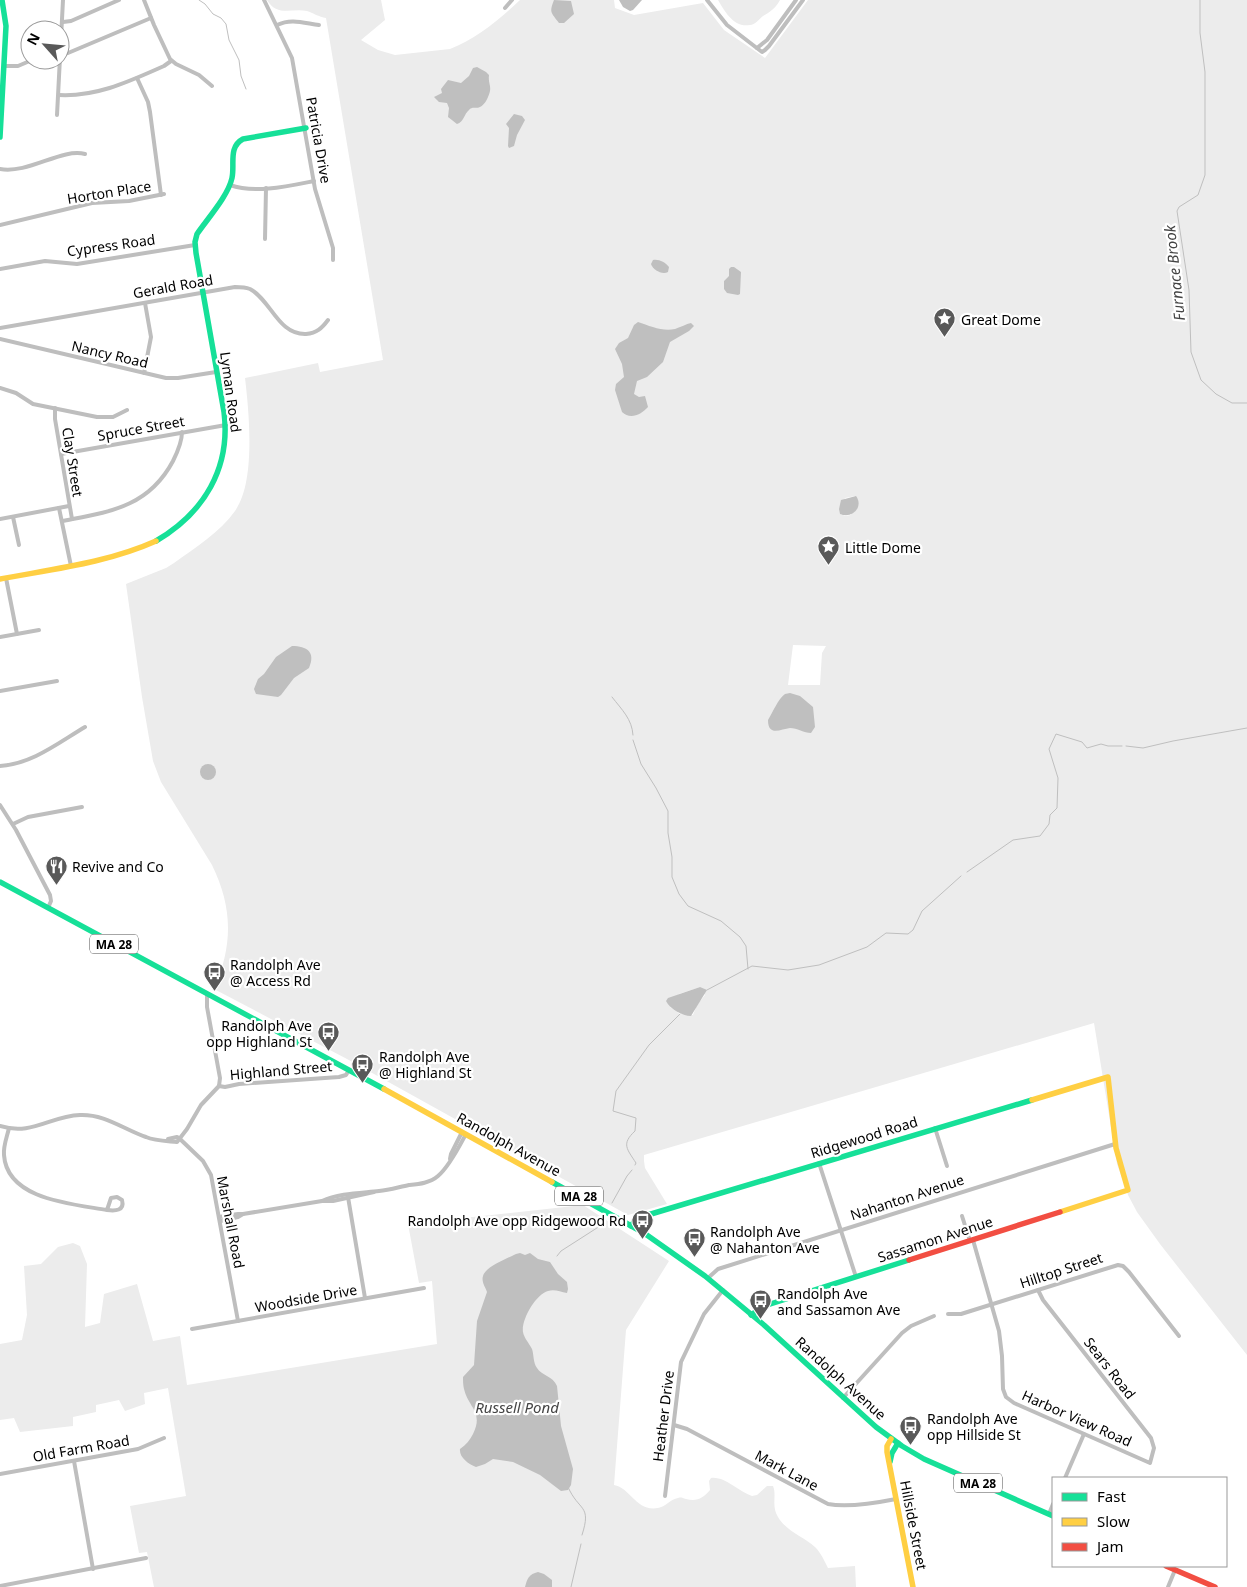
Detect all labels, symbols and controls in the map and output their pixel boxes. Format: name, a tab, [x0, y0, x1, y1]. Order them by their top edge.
north arrow	[20, 20, 70, 70]
text: N	[22, 29, 44, 48]
street label: Patricia Drive	[302, 95, 336, 185]
street label: Horton Place	[66, 176, 153, 208]
water label: Furnace Brook	[1159, 224, 1189, 322]
street label: Cypress Road	[66, 229, 156, 261]
street label: Gerald Road	[131, 270, 215, 302]
place icon: Great Dome	[933, 307, 957, 338]
place label: Great Dome	[961, 310, 1041, 329]
street label: Nancy Road	[70, 336, 150, 372]
street label: Lyman Road	[216, 350, 246, 434]
street label: Spruce Street	[96, 411, 186, 445]
street label: Clay Street	[58, 426, 88, 498]
place icon: Little Dome	[817, 535, 841, 566]
place label: Little Dome	[845, 538, 921, 557]
restaurant icon: Revive and Co	[44, 854, 68, 885]
place label: Revive and Co	[72, 857, 164, 876]
road number: MA 28	[90, 934, 138, 954]
place label: Randolph Ave @ Access Rd	[230, 955, 321, 990]
bus stop icon: Randolph Ave @ Access Rd	[202, 960, 226, 991]
place label: Randolph Ave opp Highland St	[206, 1016, 312, 1051]
bus stop icon: Randolph Ave opp Highland St	[316, 1021, 340, 1052]
place label: Randolph Ave @ Highland St	[379, 1047, 472, 1082]
bus stop icon: Randolph Ave @ Highland St	[351, 1052, 375, 1083]
street label: Highland Street	[229, 1056, 333, 1084]
street label: Randolph Avenue	[454, 1108, 564, 1180]
street label: Ridgewood Road	[808, 1112, 920, 1162]
street label: Nahanton Avenue	[848, 1170, 966, 1224]
street label: Marshall Road	[213, 1174, 249, 1270]
road number: MA 28	[555, 1186, 603, 1206]
bus stop icon: Randolph Ave opp Ridgewood Rd	[630, 1208, 654, 1239]
place label: Randolph Ave opp Ridgewood Rd	[408, 1211, 626, 1230]
street label: Sassamon Avenue	[875, 1211, 995, 1267]
place label: Randolph Ave @ Nahanton Ave	[710, 1222, 820, 1257]
bus stop icon: Randolph Ave @ Nahanton Ave	[682, 1227, 706, 1258]
street label: Hilltop Street	[1017, 1248, 1105, 1292]
street label: Woodside Drive	[253, 1280, 359, 1316]
place label: Randolph Ave and Sassamon Ave	[777, 1284, 900, 1319]
bus stop icon: Randolph Ave and Sassamon Ave	[749, 1289, 773, 1320]
street label: Randolph Avenue	[792, 1332, 891, 1424]
street label: Sears Road	[1080, 1333, 1140, 1403]
street label: Heather Drive	[648, 1369, 678, 1463]
street label: Harbor View Road	[1019, 1385, 1135, 1451]
water label: Russell Pond	[475, 1397, 559, 1417]
place label: Randolph Ave opp Hillside St	[927, 1409, 1021, 1444]
bus stop icon: Randolph Ave opp Hillside St	[899, 1414, 923, 1445]
street label: Old Farm Road	[31, 1430, 131, 1466]
street label: Mark Lane	[752, 1445, 822, 1495]
road number: MA 28	[954, 1474, 1002, 1492]
legend	[1052, 1477, 1227, 1567]
street label: Hillside Street	[896, 1479, 932, 1571]
text: Fast	[1097, 1486, 1126, 1506]
text: Slow	[1097, 1511, 1130, 1531]
text: Jam	[1095, 1536, 1124, 1556]

